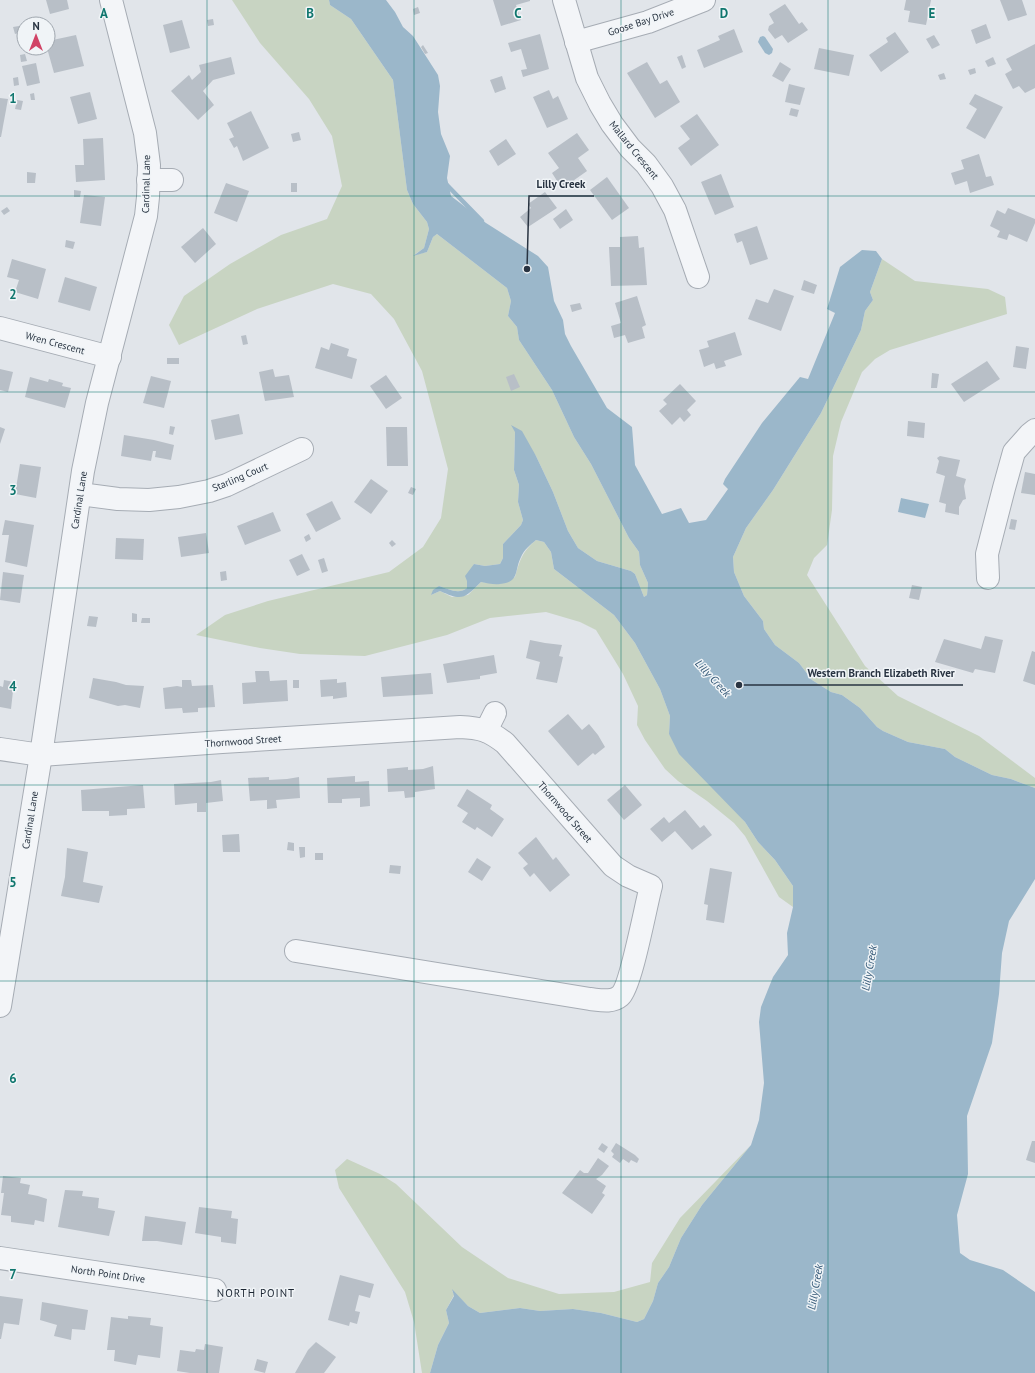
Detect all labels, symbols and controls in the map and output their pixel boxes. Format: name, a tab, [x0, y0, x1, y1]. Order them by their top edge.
text: A	[100, 5, 108, 22]
text: B	[306, 5, 314, 22]
text: C	[514, 5, 522, 22]
street label: Goose Bay Drive	[606, 5, 676, 39]
text: D	[720, 5, 728, 22]
text: E	[929, 5, 936, 22]
north arrow	[16, 16, 56, 56]
text: N	[32, 19, 40, 33]
text: 1	[9, 90, 17, 107]
street label: Mallard Crescent	[606, 118, 662, 182]
street label: Cardinal Lane	[139, 155, 153, 213]
callout: Lilly Creek	[529, 173, 594, 196]
text: Lilly Creek	[537, 177, 586, 191]
text: 2	[9, 286, 17, 303]
street label: Wren Crescent	[24, 329, 87, 357]
street label: Starling Court	[210, 459, 270, 495]
street label: Cardinal Lane	[68, 470, 90, 530]
text: 3	[9, 482, 17, 499]
water label: Lilly Creek	[692, 656, 735, 700]
callout: Western Branch Elizabeth River	[799, 662, 963, 685]
text: Western Branch Elizabeth River	[807, 666, 955, 680]
text: 4	[9, 678, 17, 695]
street label: Thornwood Street	[204, 732, 282, 750]
street label: Thornwood Street	[535, 779, 595, 846]
street label: Cardinal Lane	[19, 790, 41, 850]
text: 5	[9, 874, 17, 891]
water label: Lilly Creek	[858, 943, 880, 992]
text: 6	[9, 1070, 17, 1087]
street label: North Point Drive	[70, 1262, 146, 1286]
water label: Lilly Creek	[804, 1262, 826, 1311]
text: 7	[9, 1266, 17, 1283]
district label: NORTH POINT	[217, 1286, 295, 1300]

